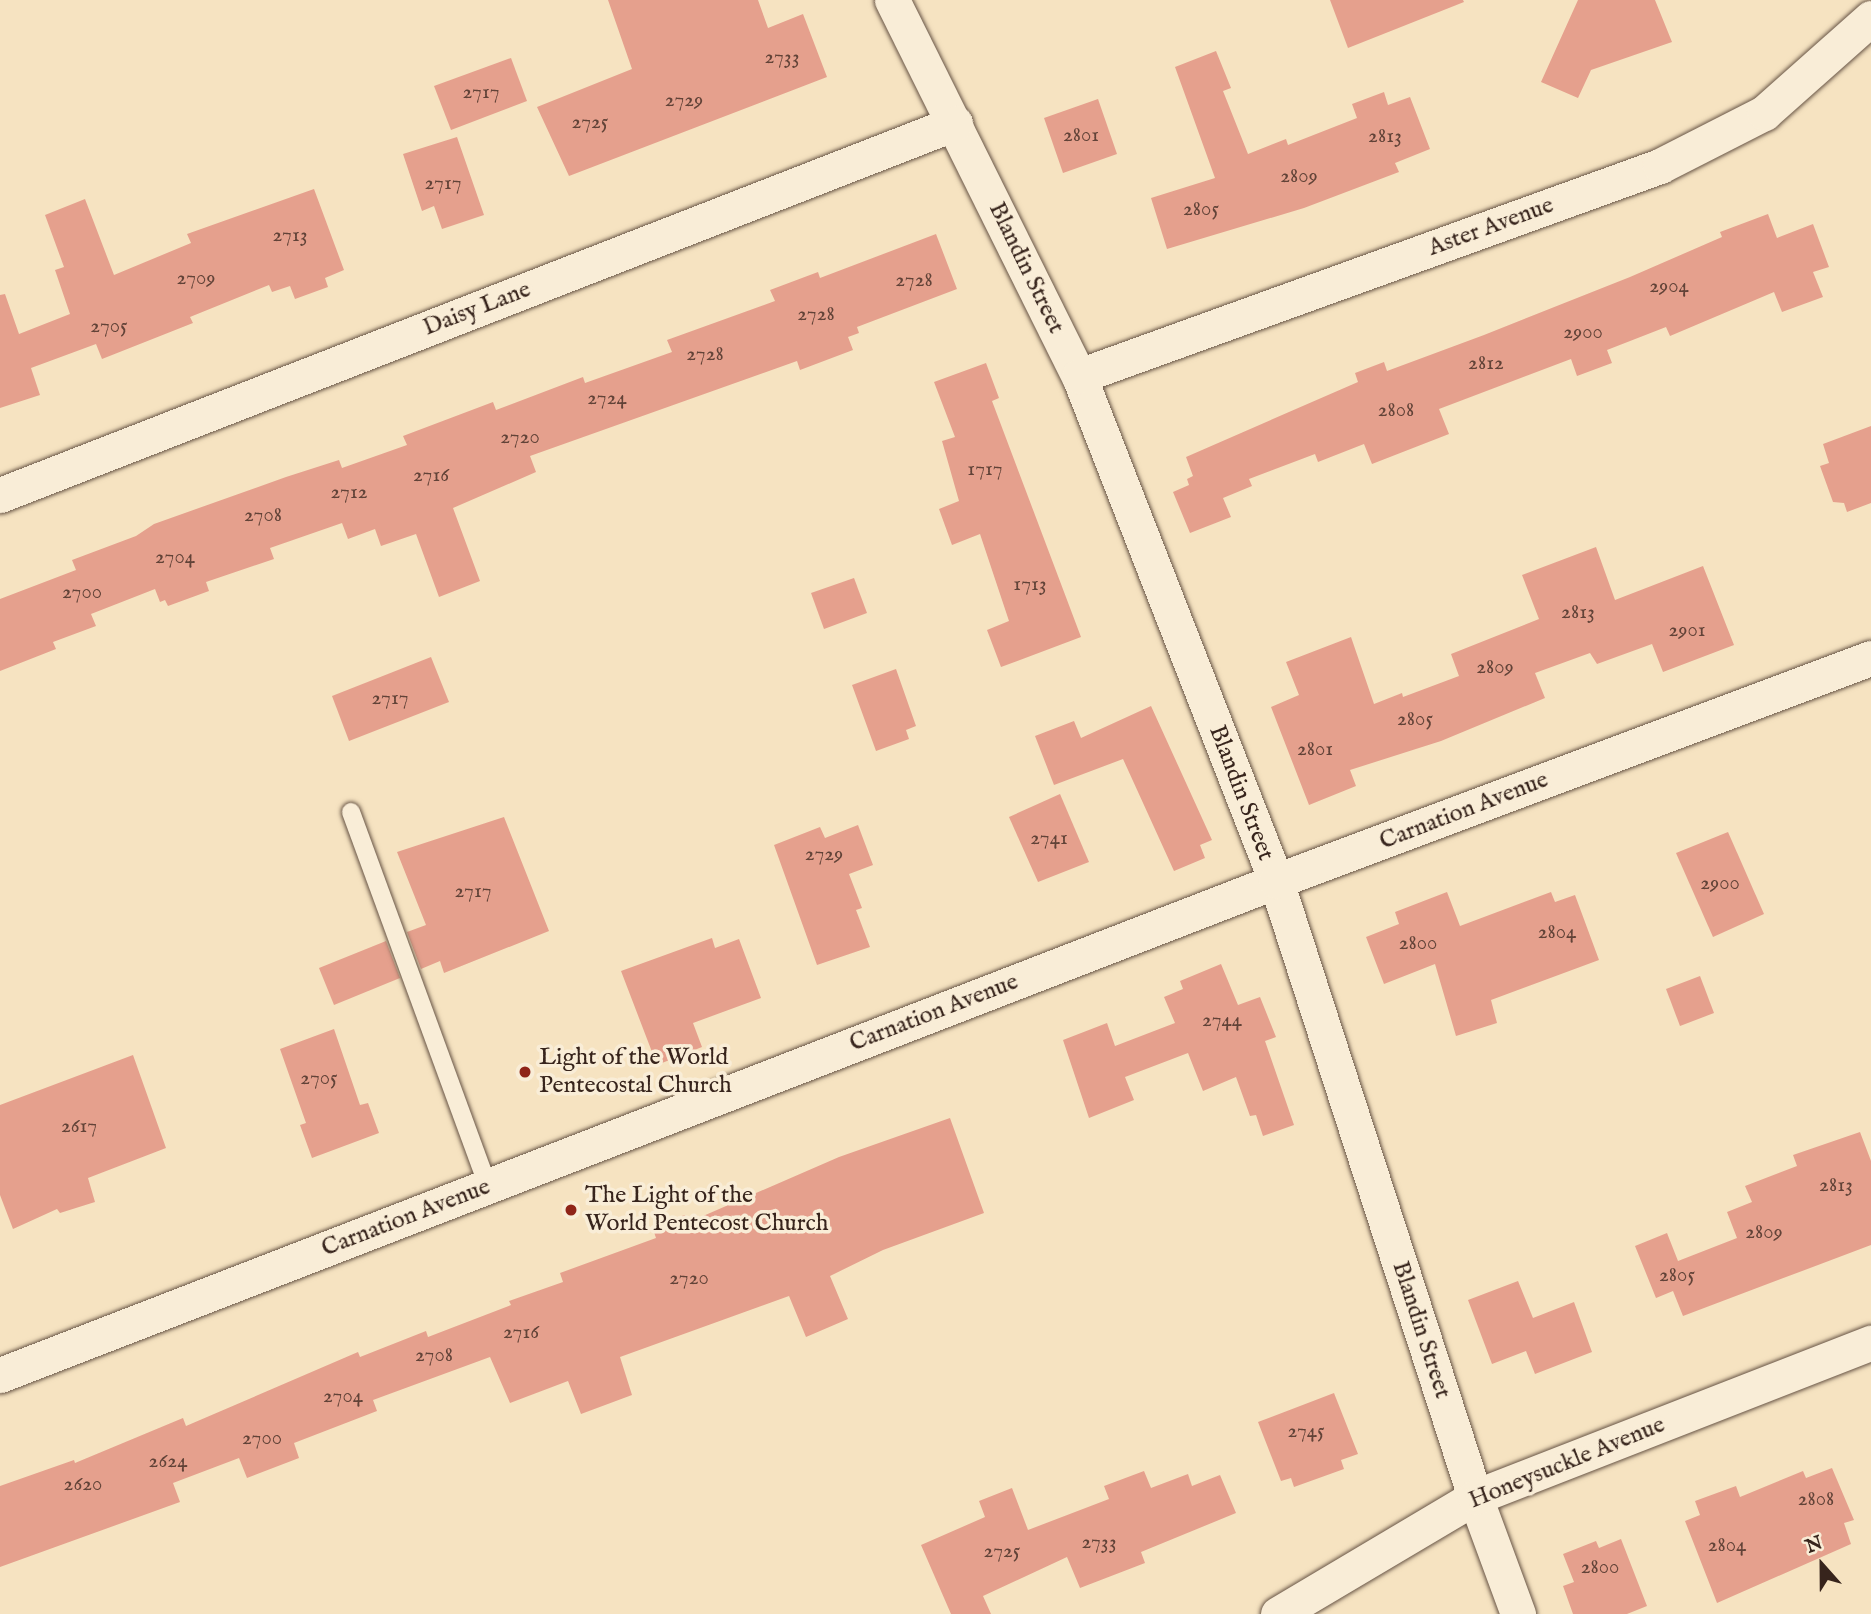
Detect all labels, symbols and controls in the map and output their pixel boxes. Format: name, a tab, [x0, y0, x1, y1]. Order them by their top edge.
house number: 2733	[764, 45, 800, 71]
house number: 2717	[462, 80, 500, 106]
house number: 2729	[665, 88, 703, 114]
house number: 2725	[572, 110, 608, 136]
house number: 2801	[1063, 123, 1099, 149]
house number: 2813	[1368, 124, 1402, 150]
house number: 2809	[1280, 164, 1318, 190]
house number: 2717	[424, 171, 462, 197]
street label: Aster Avenue	[1424, 191, 1558, 263]
house number: 2805	[1183, 197, 1219, 223]
street label: Blandin Street	[982, 198, 1070, 338]
house number: 2713	[272, 223, 308, 249]
house number: 2709	[177, 266, 215, 292]
house number: 2728	[895, 268, 933, 294]
house number: 2904	[1649, 274, 1689, 300]
street label: Daisy Lane	[419, 275, 535, 343]
house number: 2728	[797, 302, 835, 328]
house number: 2705	[90, 314, 128, 340]
house number: 2900	[1563, 320, 1603, 346]
house number: 2728	[686, 342, 724, 368]
house number: 2812	[1468, 351, 1504, 377]
house number: 2724	[587, 386, 627, 412]
house number: 2808	[1378, 398, 1414, 424]
house number: 2720	[500, 425, 540, 451]
house number: 1717	[967, 457, 1003, 483]
house number: 2716	[413, 463, 449, 489]
house number: 2712	[330, 480, 368, 506]
house number: 2708	[244, 503, 282, 529]
house number: 2704	[155, 545, 195, 571]
house number: 1713	[1013, 572, 1047, 598]
house number: 2700	[62, 580, 102, 606]
house number: 2813	[1561, 600, 1595, 626]
house number: 2901	[1668, 618, 1706, 644]
house number: 2809	[1476, 655, 1514, 681]
house number: 2717	[371, 686, 409, 712]
house number: 2805	[1397, 707, 1433, 733]
street label: Blandin Street	[1202, 721, 1280, 865]
house number: 2801	[1297, 737, 1333, 763]
street label: Carnation Avenue	[1376, 766, 1552, 856]
house number: 2741	[1030, 826, 1068, 852]
house number: 2729	[805, 842, 843, 868]
house number: 2900	[1700, 871, 1740, 897]
house number: 2717	[454, 879, 492, 905]
house number: 2804	[1538, 920, 1576, 946]
house number: 2800	[1399, 931, 1437, 957]
street label: Carnation Avenue	[846, 968, 1022, 1058]
house number: 2744	[1202, 1008, 1242, 1034]
place label: Light of the World Pentecostal Church	[539, 1044, 732, 1100]
marker: Light of the World Pentecostal Church	[517, 1064, 533, 1080]
house number: 2705	[300, 1066, 338, 1092]
house number: 2617	[61, 1114, 97, 1140]
street label: Carnation Avenue	[318, 1173, 494, 1263]
house number: 2813	[1819, 1173, 1853, 1199]
place label: The Light of the World Pentecost Church	[585, 1182, 829, 1238]
marker: The Light of the World Pentecost Church	[563, 1202, 579, 1218]
house number: 2809	[1745, 1220, 1783, 1246]
street label: Blandin Street	[1385, 1258, 1457, 1402]
house number: 2805	[1659, 1263, 1695, 1289]
house number: 2720	[669, 1266, 709, 1292]
house number: 2716	[503, 1320, 539, 1346]
house number: 2708	[415, 1343, 453, 1369]
house number: 2704	[323, 1384, 363, 1410]
street label: Honeysuckle Avenue	[1465, 1411, 1669, 1515]
house number: 2745	[1287, 1419, 1325, 1445]
house number: 2700	[242, 1426, 282, 1452]
house number: 2624	[149, 1449, 187, 1475]
house number: 2620	[64, 1472, 102, 1498]
house number: 2808	[1798, 1487, 1834, 1513]
house number: 2733	[1081, 1530, 1117, 1556]
north arrow	[1787, 1530, 1857, 1600]
text: N	[1802, 1531, 1826, 1560]
house number: 2804	[1708, 1533, 1746, 1559]
house number: 2725	[984, 1539, 1020, 1565]
house number: 2800	[1581, 1555, 1619, 1581]

